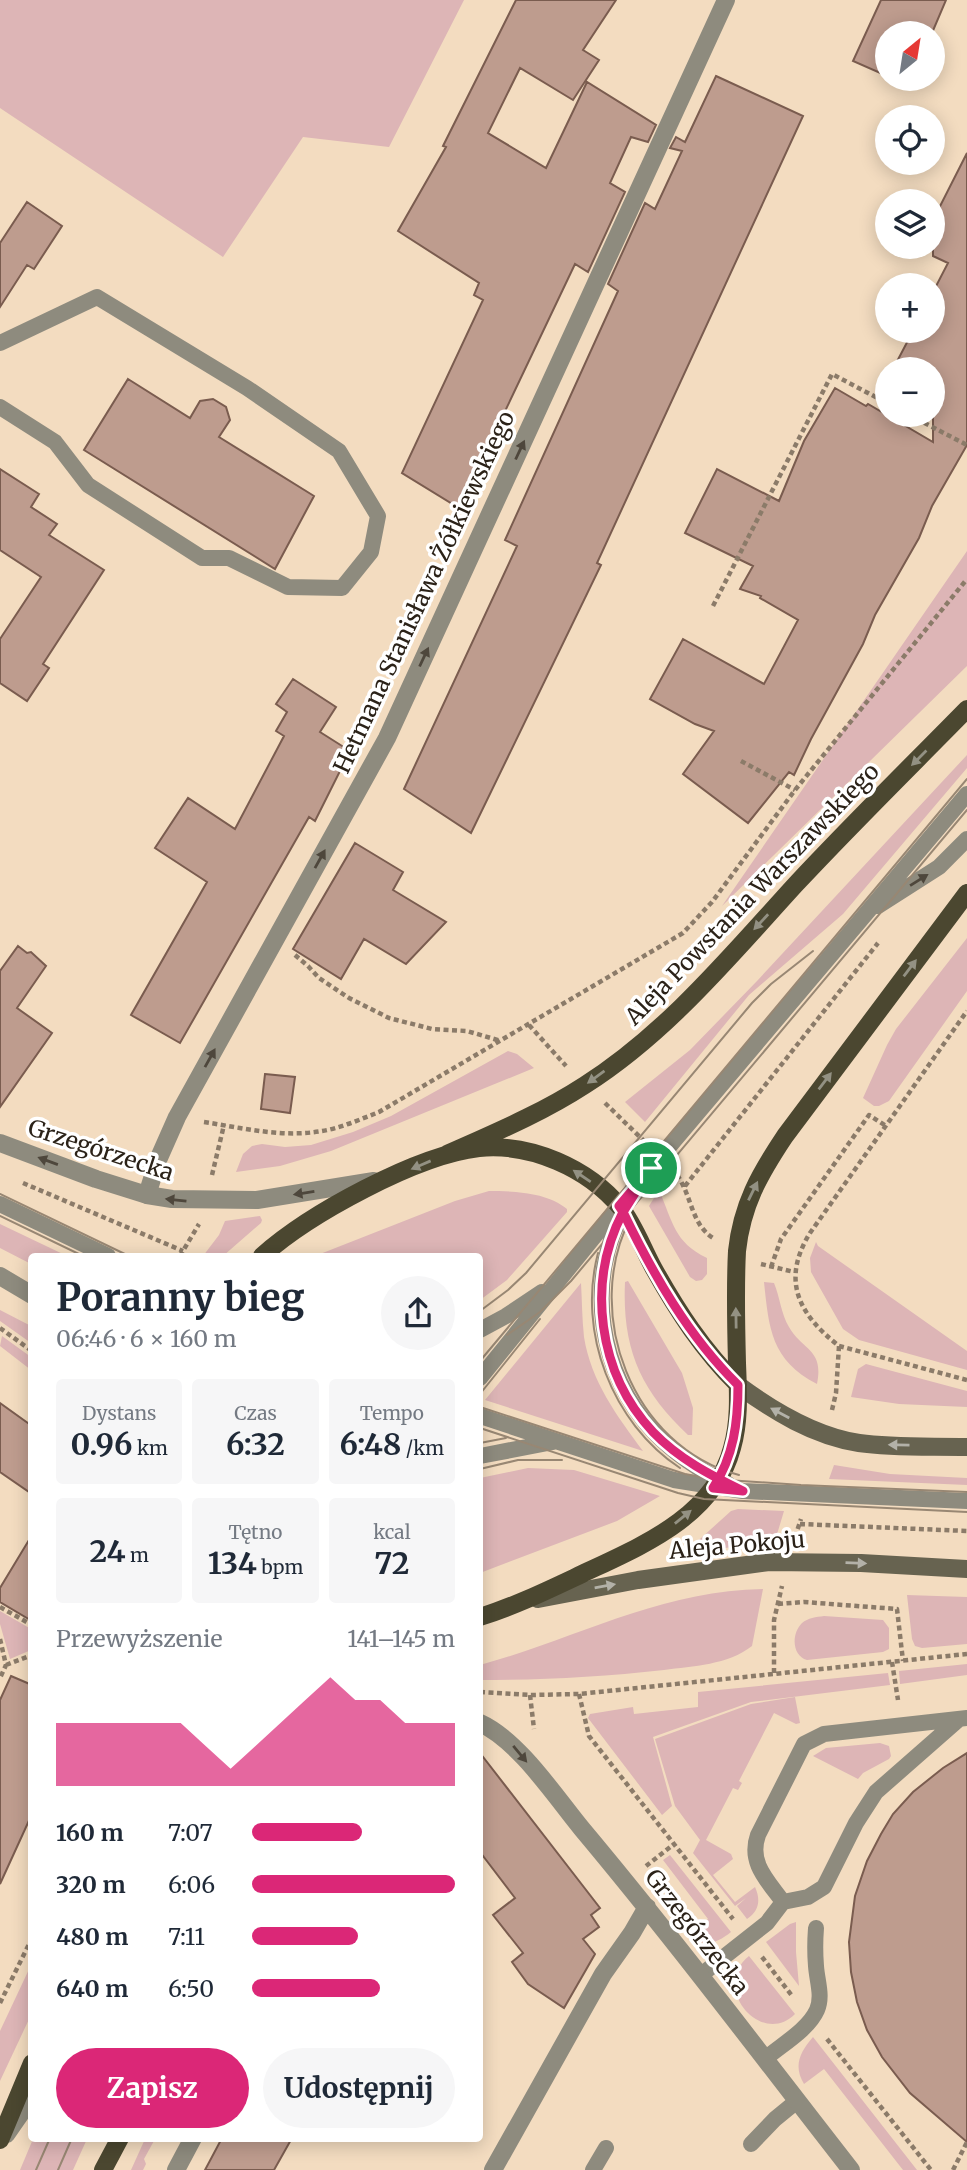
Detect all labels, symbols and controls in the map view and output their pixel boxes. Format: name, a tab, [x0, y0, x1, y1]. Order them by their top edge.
north arrow	[875, 21, 945, 91]
map controls	[875, 21, 945, 427]
button: locate	[875, 105, 945, 175]
button: layers	[875, 189, 945, 259]
button: +	[875, 273, 945, 343]
button: −	[875, 357, 945, 427]
street label: Hetmana Stanisława Żółkiewskiego	[327, 406, 520, 778]
one-way arrow	[514, 440, 525, 460]
one-way arrow	[419, 647, 430, 667]
one-way arrow	[911, 750, 927, 766]
street label: Aleja Powstania Warszawskiego	[618, 757, 885, 1032]
one-way arrow	[314, 849, 326, 868]
one-way arrow	[909, 874, 928, 887]
one-way arrow	[754, 913, 770, 930]
one-way arrow	[903, 959, 917, 977]
one-way arrow	[204, 1048, 216, 1067]
one-way arrow	[587, 1070, 605, 1084]
one-way arrow	[818, 1073, 833, 1091]
street label: Grzegórzecka	[25, 1112, 178, 1187]
pin	[621, 1138, 681, 1198]
icon: arrive	[632, 1149, 670, 1187]
one-way arrow	[37, 1155, 58, 1166]
one-way arrow	[411, 1159, 431, 1171]
one-way arrow	[572, 1170, 591, 1183]
one-way arrow	[747, 1181, 759, 1201]
one-way arrow	[293, 1188, 315, 1199]
one-way arrow	[165, 1194, 187, 1205]
text: Poranny bieg	[56, 1274, 304, 1321]
button: share	[381, 1276, 455, 1350]
one-way arrow	[731, 1307, 742, 1329]
text: 06:46 · 6 × 160 m	[56, 1324, 236, 1353]
text: Dystans	[82, 1401, 156, 1425]
text: Czas	[234, 1401, 277, 1425]
text: Tempo	[360, 1401, 424, 1425]
one-way arrow	[770, 1407, 790, 1419]
text: 0.96	[70, 1425, 132, 1463]
text: 6:32	[226, 1425, 285, 1463]
text: 6:48	[340, 1425, 401, 1463]
text: km	[132, 1436, 168, 1460]
text: /km	[401, 1436, 444, 1460]
one-way arrow	[888, 1440, 910, 1451]
one-way arrow	[674, 1510, 692, 1525]
text: Tętno	[229, 1520, 282, 1544]
text: kcal	[373, 1520, 411, 1544]
street label: Aleja Pokoju	[667, 1524, 806, 1565]
text: 24	[89, 1532, 126, 1570]
text: m	[126, 1543, 149, 1567]
text: 134	[208, 1544, 257, 1582]
text: 72	[374, 1544, 409, 1582]
text: bpm	[257, 1555, 303, 1579]
one-way arrow	[845, 1557, 867, 1569]
one-way arrow	[594, 1580, 616, 1591]
text: Przewyższenie	[56, 1624, 222, 1653]
text: 141–145 m	[347, 1624, 455, 1653]
one-way arrow	[512, 1745, 528, 1763]
text: 160 m	[56, 1818, 124, 1847]
text: 7:07	[168, 1818, 213, 1847]
street label: Grzegórzecka	[639, 1863, 755, 2000]
text: 320 m	[56, 1870, 126, 1899]
text: 6:06	[168, 1870, 215, 1899]
text: 480 m	[56, 1922, 128, 1951]
text: 7:11	[168, 1922, 205, 1951]
text: 640 m	[56, 1974, 128, 2003]
text: 6:50	[168, 1974, 214, 2003]
button: Zapisz	[56, 2048, 249, 2128]
button: Udostępnij	[263, 2048, 455, 2128]

